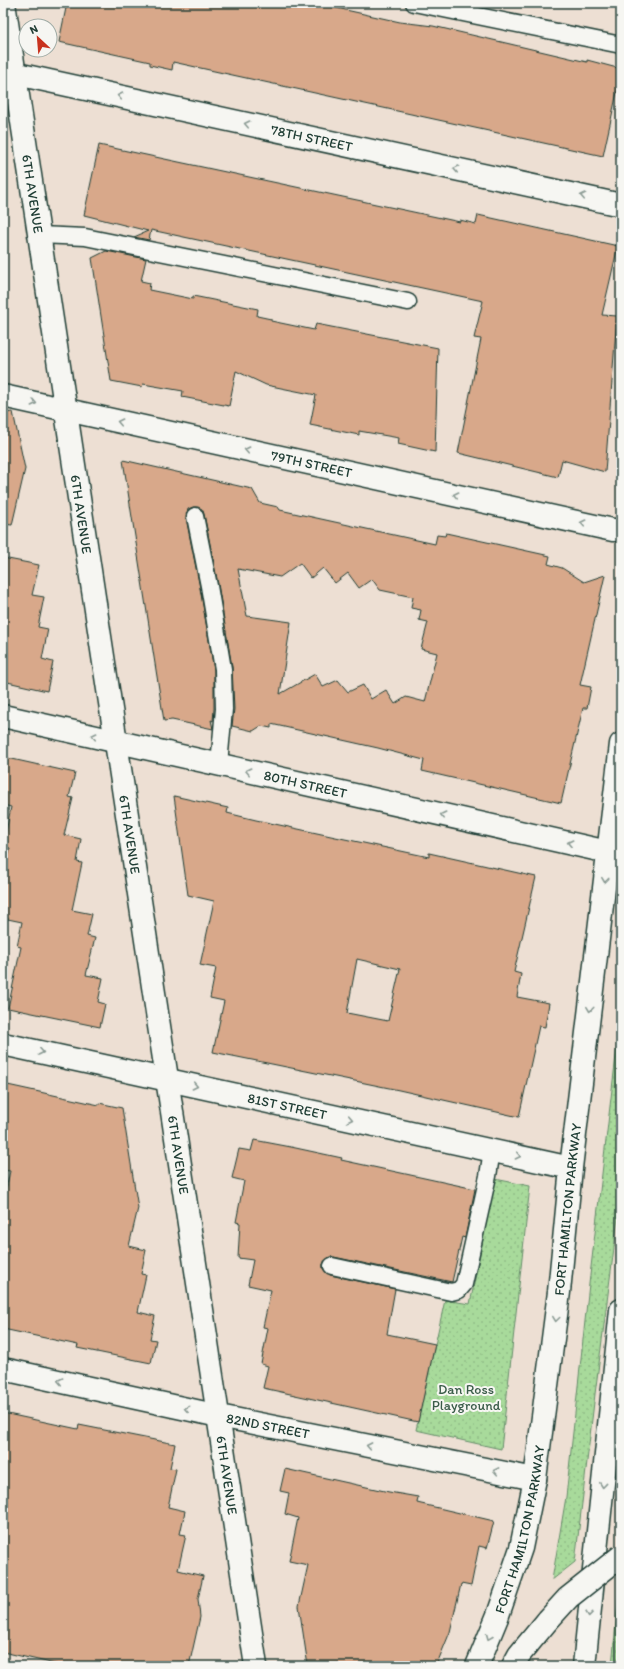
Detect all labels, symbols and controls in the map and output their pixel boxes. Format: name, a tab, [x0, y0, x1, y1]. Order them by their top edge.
north arrow	[18, 18, 58, 58]
text: N	[28, 22, 40, 37]
one-way arrow	[116, 92, 123, 101]
one-way arrow	[244, 120, 250, 128]
street label: 78TH STREET	[269, 121, 354, 155]
street label: 6TH AVENUE	[19, 153, 47, 235]
one-way arrow	[453, 165, 459, 173]
one-way arrow	[580, 193, 586, 201]
one-way arrow	[31, 399, 37, 407]
one-way arrow	[117, 419, 123, 427]
one-way arrow	[244, 446, 250, 454]
street label: 79TH STREET	[269, 447, 354, 481]
street label: 6TH AVENUE	[67, 474, 96, 555]
one-way arrow	[453, 492, 459, 500]
one-way arrow	[580, 520, 586, 528]
one-way arrow	[90, 733, 97, 741]
street label: 80TH STREET	[262, 766, 349, 802]
one-way arrow	[245, 767, 251, 775]
street label: 6TH AVENUE	[116, 794, 144, 875]
one-way arrow	[440, 811, 446, 819]
one-way arrow	[567, 840, 573, 848]
one-way arrow	[600, 877, 609, 883]
one-way arrow	[585, 1006, 594, 1012]
one-way arrow	[38, 1048, 44, 1056]
one-way arrow	[192, 1081, 199, 1089]
street label: 81ST STREET	[246, 1089, 329, 1123]
street label: 6TH AVENUE	[164, 1114, 193, 1196]
one-way arrow	[347, 1115, 353, 1123]
street label: FORT HAMILTON PARKWAY	[550, 1122, 585, 1296]
one-way arrow	[515, 1151, 521, 1159]
one-way arrow	[552, 1316, 561, 1322]
one-way arrow	[56, 1378, 63, 1386]
park label: Dan Ross Playground	[432, 1381, 501, 1414]
one-way arrow	[183, 1406, 190, 1414]
street label: 82ND STREET	[225, 1409, 311, 1442]
street label: 6TH AVENUE	[213, 1435, 241, 1516]
one-way arrow	[366, 1442, 372, 1451]
street label: FORT HAMILTON PARKWAY	[491, 1444, 548, 1616]
one-way arrow	[493, 1468, 499, 1476]
one-way arrow	[599, 1482, 608, 1488]
one-way arrow	[585, 1611, 594, 1617]
one-way arrow	[485, 1633, 493, 1640]

